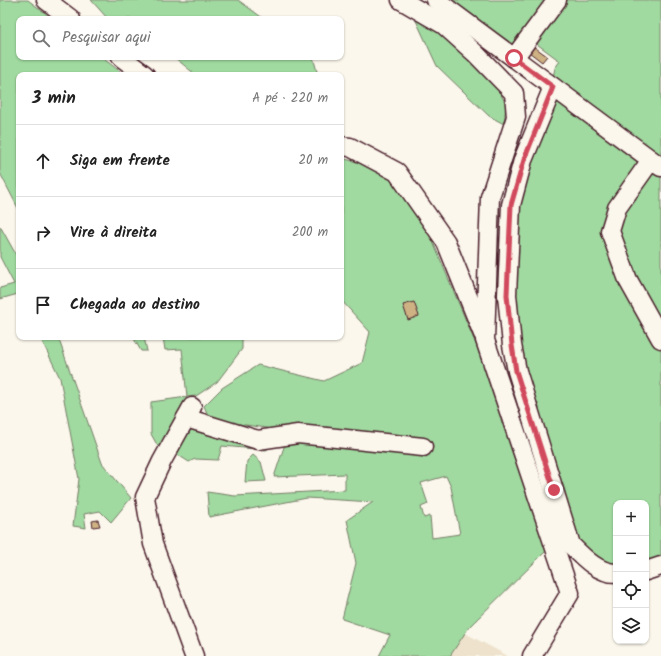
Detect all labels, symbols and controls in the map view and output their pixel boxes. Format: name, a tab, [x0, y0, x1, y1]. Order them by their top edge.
search box	[16, 16, 344, 60]
text: Pesquisar aqui	[62, 26, 151, 50]
icon: search	[30, 27, 52, 49]
route start	[505, 49, 523, 67]
text: 3 min	[32, 85, 76, 112]
text: A pé · 220 m	[252, 88, 328, 109]
text: Siga em frente	[70, 149, 170, 173]
icon: ahead	[32, 150, 54, 172]
text: 20 m	[298, 150, 328, 171]
text: Vire à direita	[70, 221, 157, 245]
icon: right	[32, 222, 54, 244]
text: 200 m	[292, 222, 328, 243]
text: Chegada ao destino	[70, 293, 200, 317]
icon: arrive	[32, 294, 54, 316]
route end	[545, 481, 563, 499]
map controls	[613, 500, 649, 644]
button: +	[613, 500, 649, 536]
button: −	[613, 536, 649, 572]
button: locate	[613, 572, 649, 608]
button: layers	[613, 608, 649, 644]

